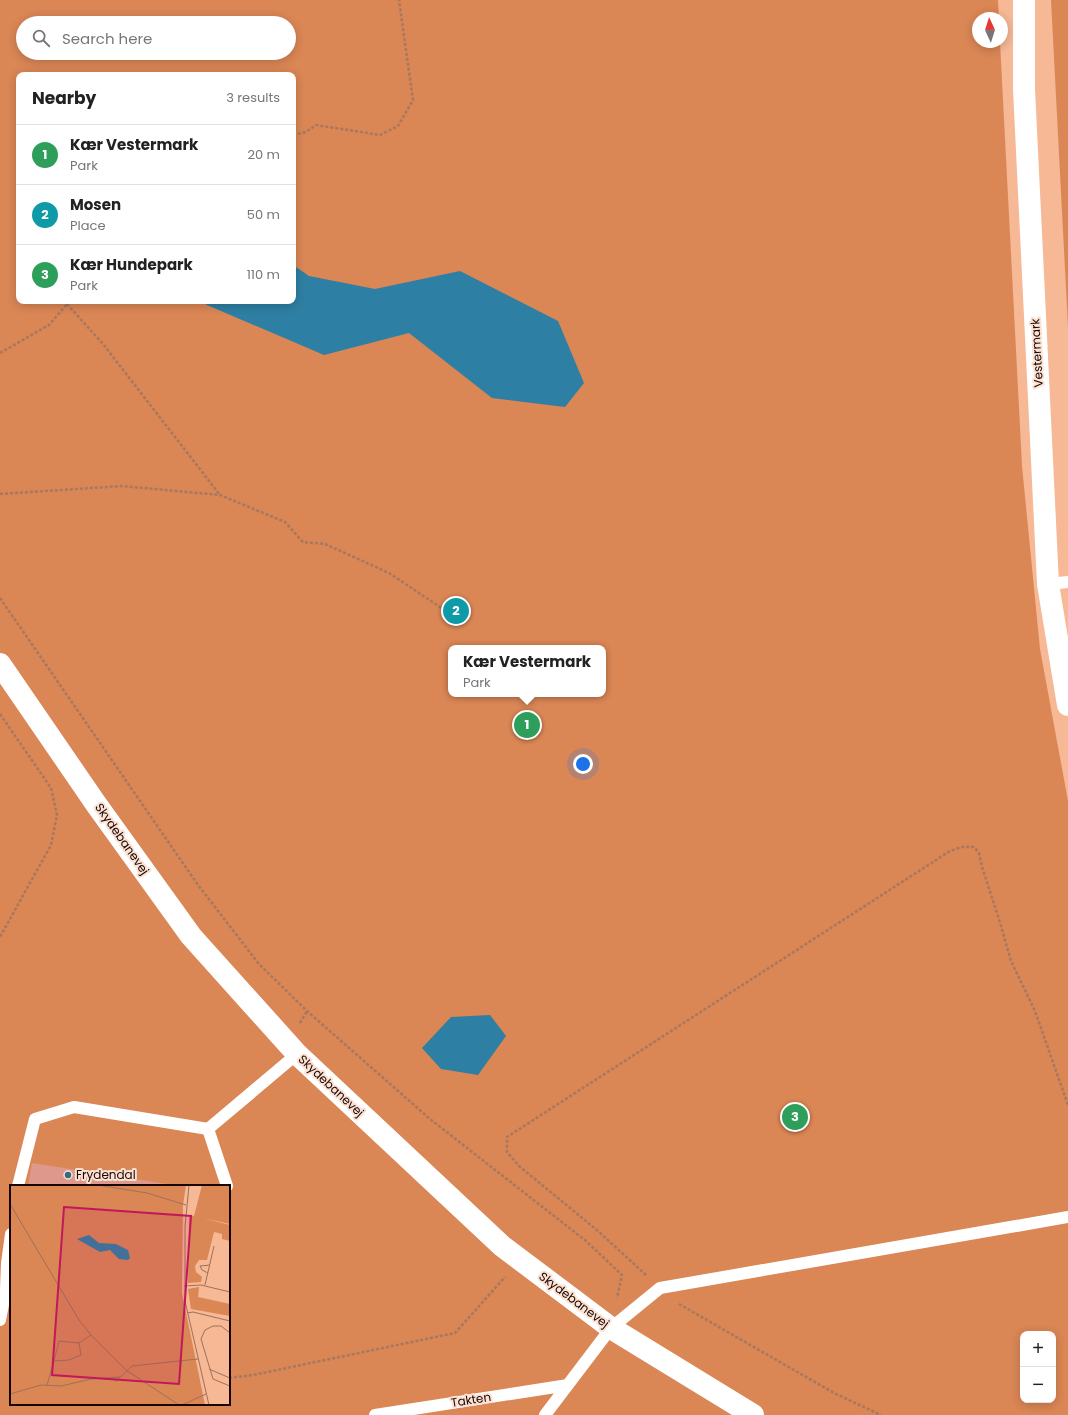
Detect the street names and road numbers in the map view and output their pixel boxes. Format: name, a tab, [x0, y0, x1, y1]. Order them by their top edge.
street label: Vestermark	[1026, 317, 1047, 388]
street label: Skydebanevej	[91, 799, 153, 878]
street label: Skydebanevej	[295, 1051, 368, 1121]
street label: Skydebanevej	[536, 1268, 613, 1332]
street label: Takten	[450, 1388, 492, 1411]

